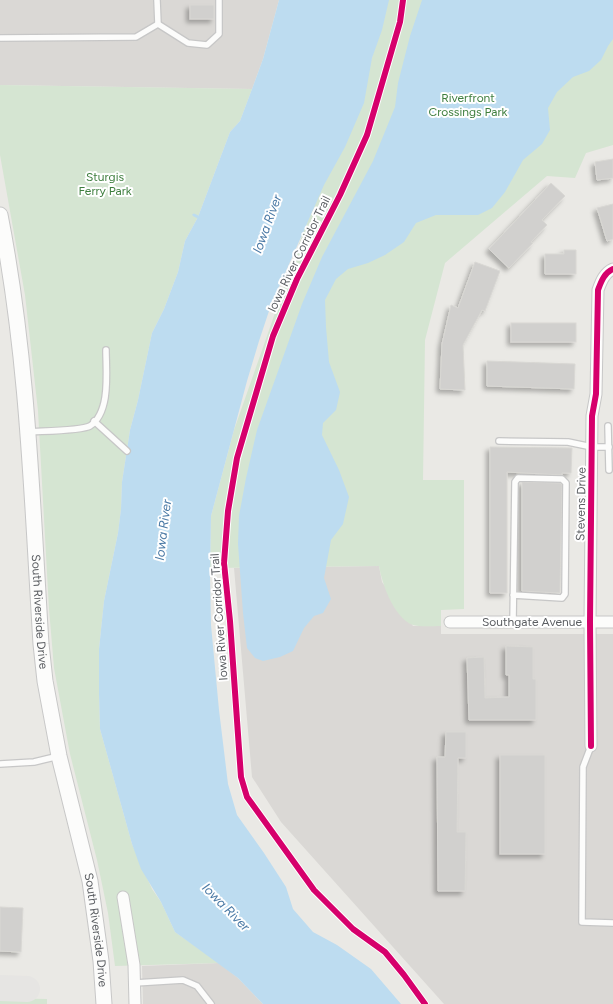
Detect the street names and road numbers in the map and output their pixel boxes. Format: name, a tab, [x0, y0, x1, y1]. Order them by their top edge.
street label: Iowa River Corridor Trail	[265, 194, 333, 314]
street label: Stevens Drive	[573, 466, 589, 541]
street label: Iowa River Corridor Trail	[208, 553, 230, 681]
street label: South Riverside Drive	[29, 554, 51, 670]
street label: Southgate Avenue	[482, 615, 582, 629]
street label: South Riverside Drive	[81, 871, 110, 988]

